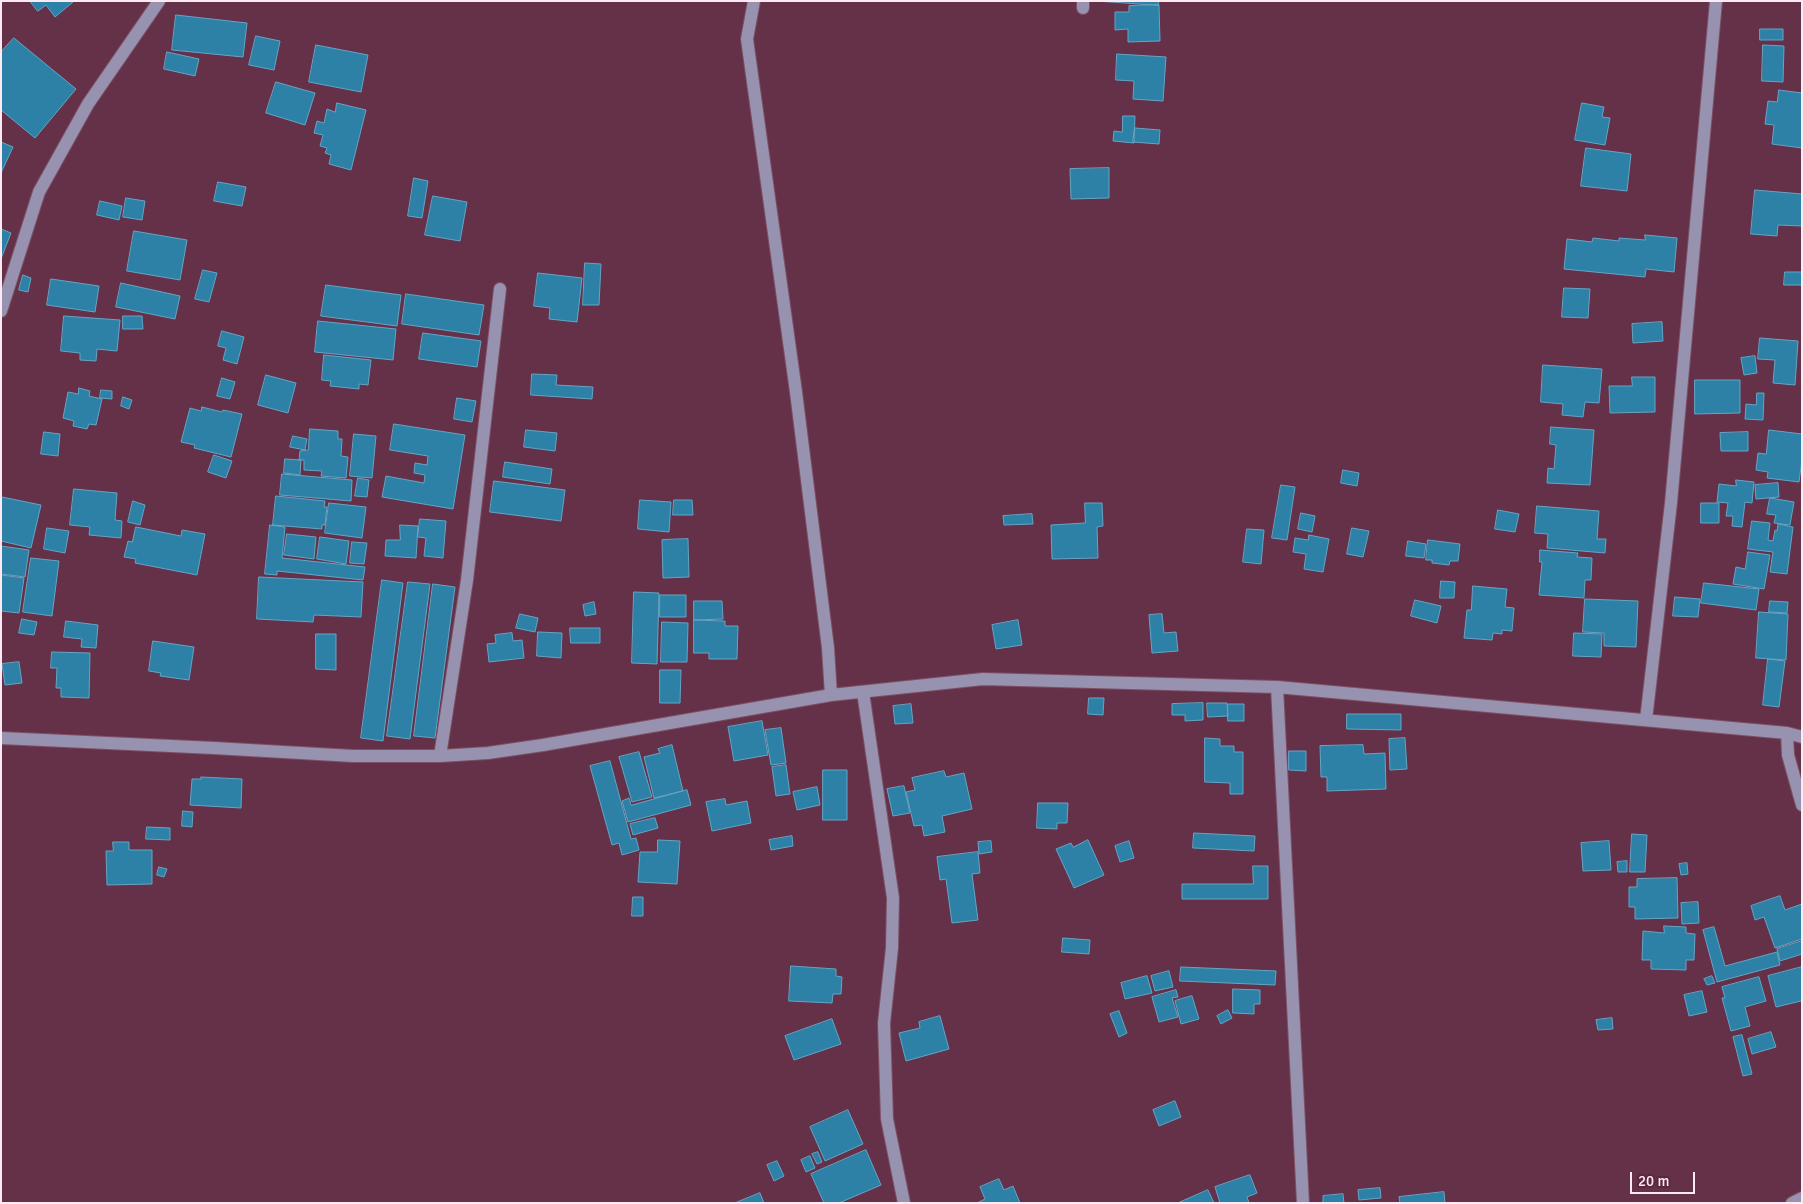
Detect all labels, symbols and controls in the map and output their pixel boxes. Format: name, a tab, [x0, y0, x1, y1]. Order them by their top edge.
scale bar	[1633, 1162, 1698, 1194]
text: 20 m	[1638, 1172, 1669, 1190]

